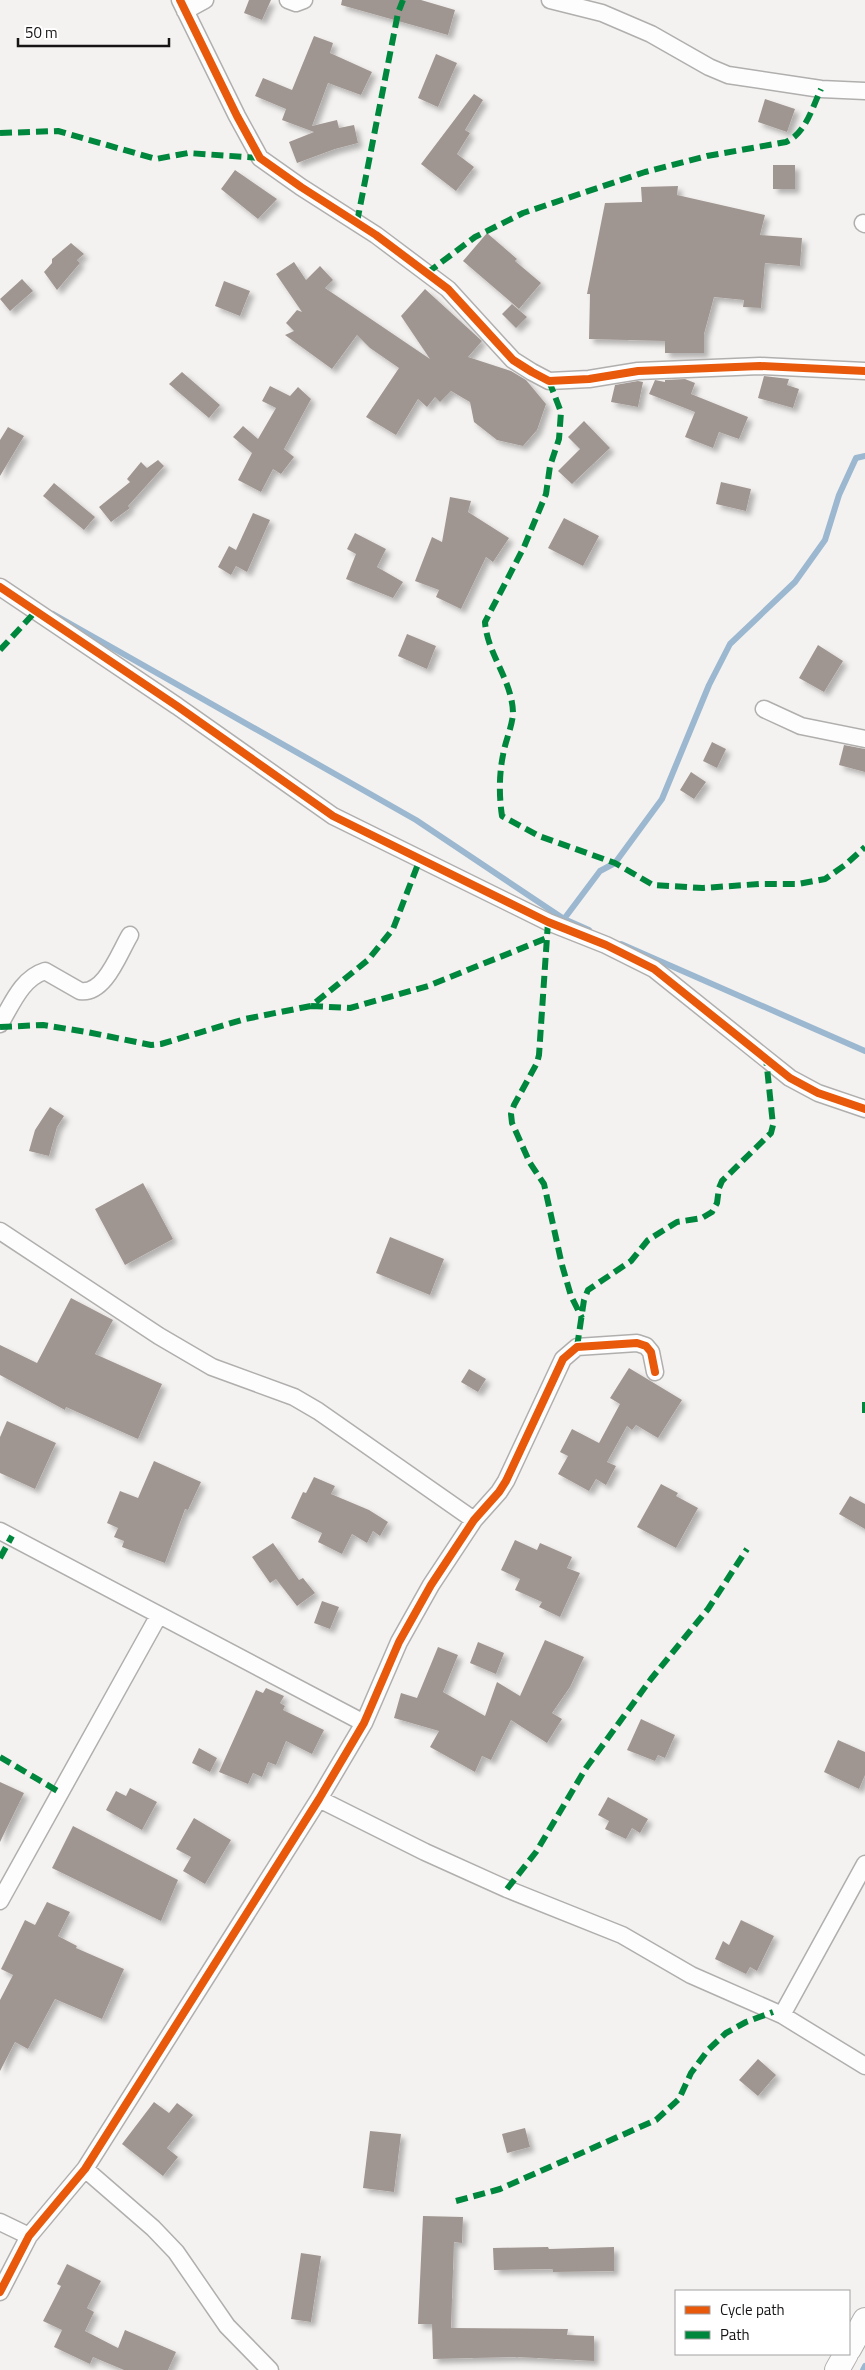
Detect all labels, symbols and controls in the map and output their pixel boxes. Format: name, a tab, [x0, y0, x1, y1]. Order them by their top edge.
scale bar	[18, 15, 169, 47]
text: 50 m	[25, 21, 58, 44]
legend	[675, 2290, 850, 2355]
text: Cycle path	[720, 2298, 785, 2321]
text: Path	[720, 2323, 750, 2346]

